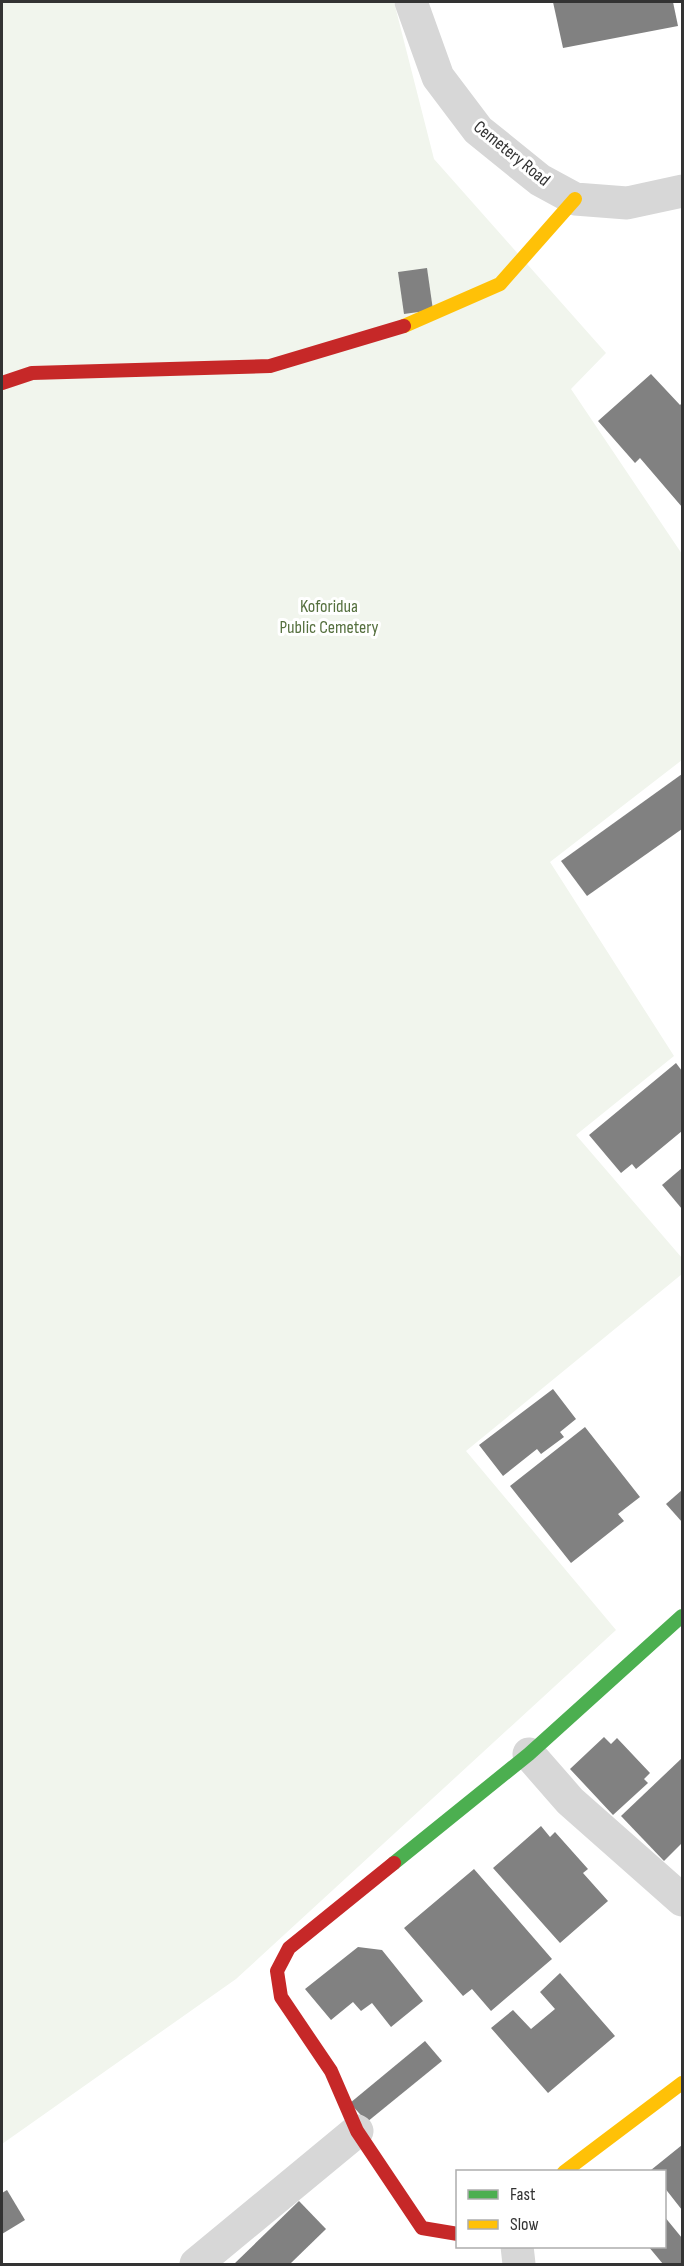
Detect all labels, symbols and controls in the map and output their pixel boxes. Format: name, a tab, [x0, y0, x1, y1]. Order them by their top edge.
street label: Cemetery Road	[469, 116, 554, 191]
park label: Koforidua Public Cemetery	[279, 596, 379, 638]
legend	[456, 2170, 666, 2248]
text: Fast	[510, 2184, 536, 2205]
text: Slow	[510, 2214, 539, 2235]

